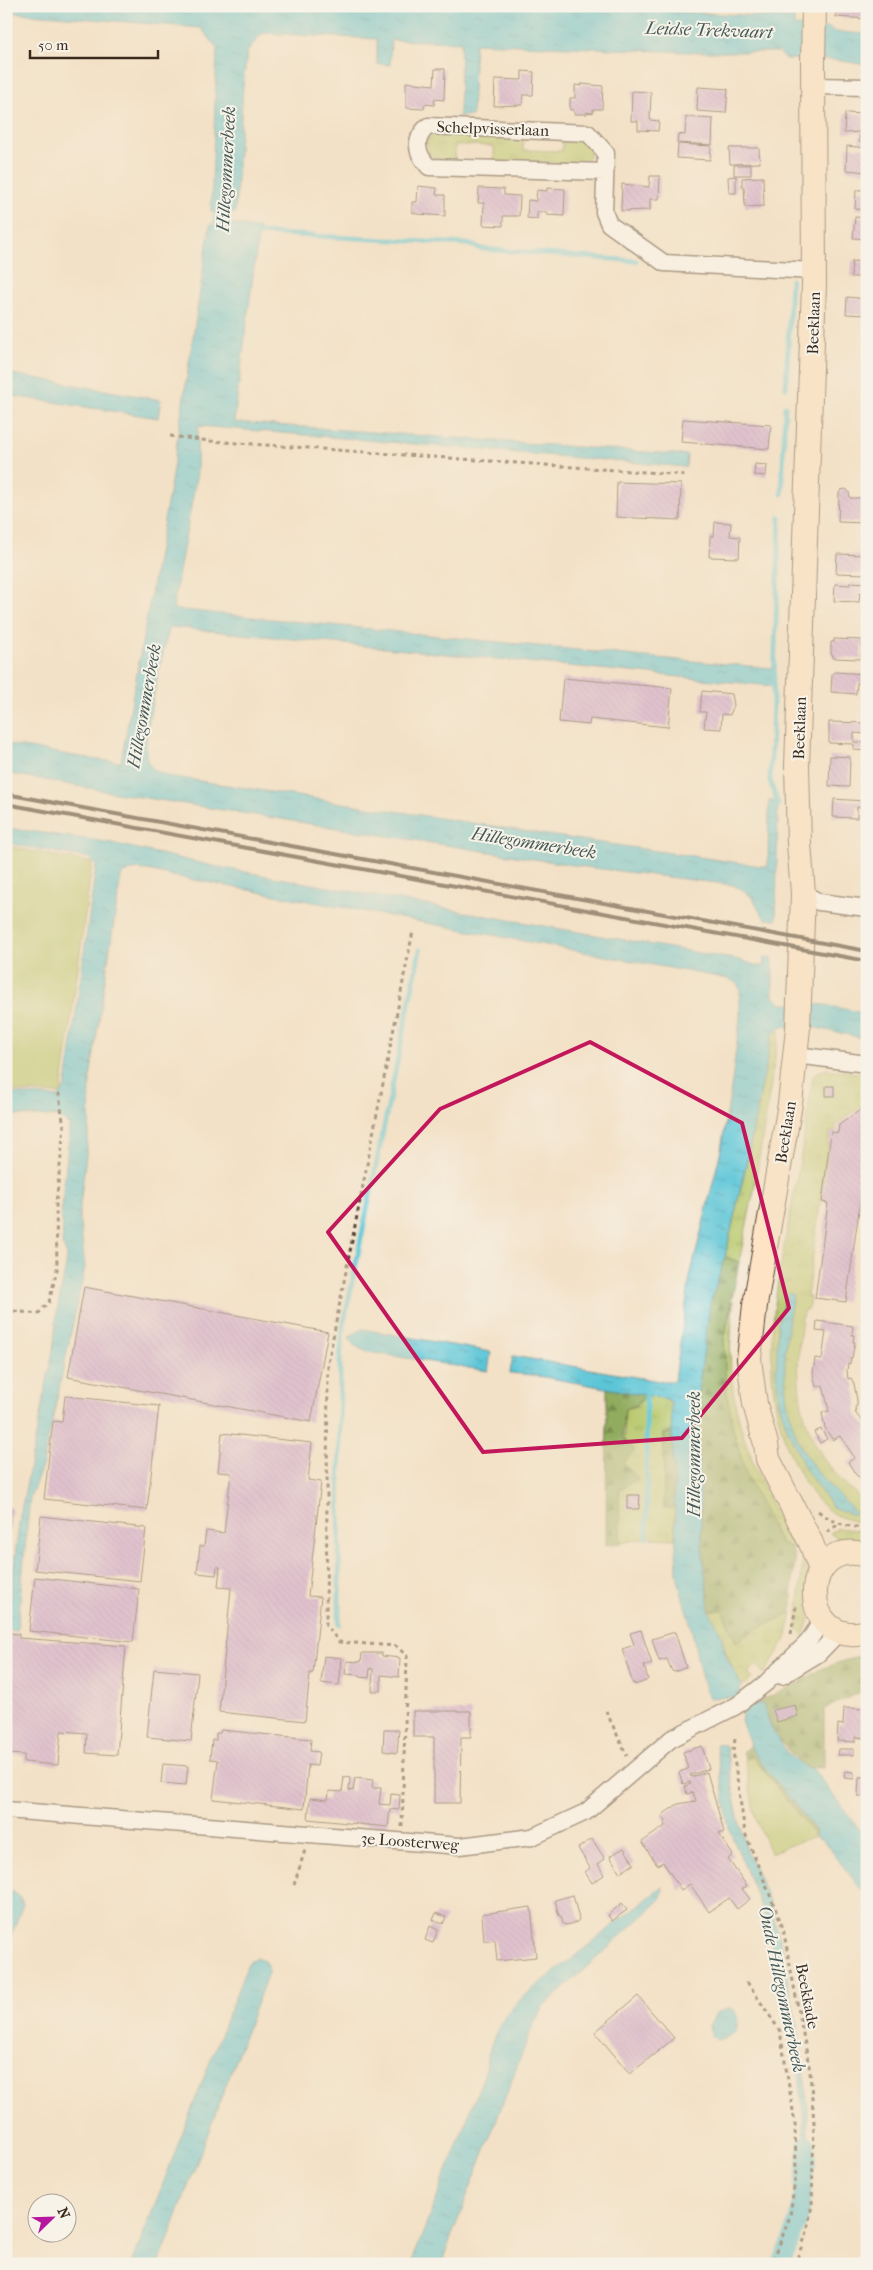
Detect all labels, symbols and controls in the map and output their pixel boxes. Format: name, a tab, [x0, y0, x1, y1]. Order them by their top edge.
water label: Leidse Trekvaart	[643, 18, 774, 43]
scale bar	[30, 28, 158, 60]
text: 50 m	[38, 36, 69, 54]
water label: Hillegommerbeek	[213, 106, 240, 233]
street label: Schelpvisserlaan	[436, 117, 550, 140]
street label: Beeklaan	[803, 291, 824, 355]
water label: Hillegommerbeek	[123, 642, 166, 771]
street label: Beeklaan	[789, 696, 810, 760]
water label: Hillegommerbeek	[469, 823, 598, 864]
street label: Beeklaan	[771, 1099, 800, 1165]
water label: Hillegommerbeek	[684, 1391, 705, 1518]
street label: 3e Loosterweg	[360, 1829, 460, 1854]
water label: Oude Hillegommerbeek	[754, 1904, 809, 2074]
street label: Beekkade	[792, 1962, 823, 2031]
north arrow	[28, 2192, 78, 2242]
text: N	[54, 2205, 74, 2222]

